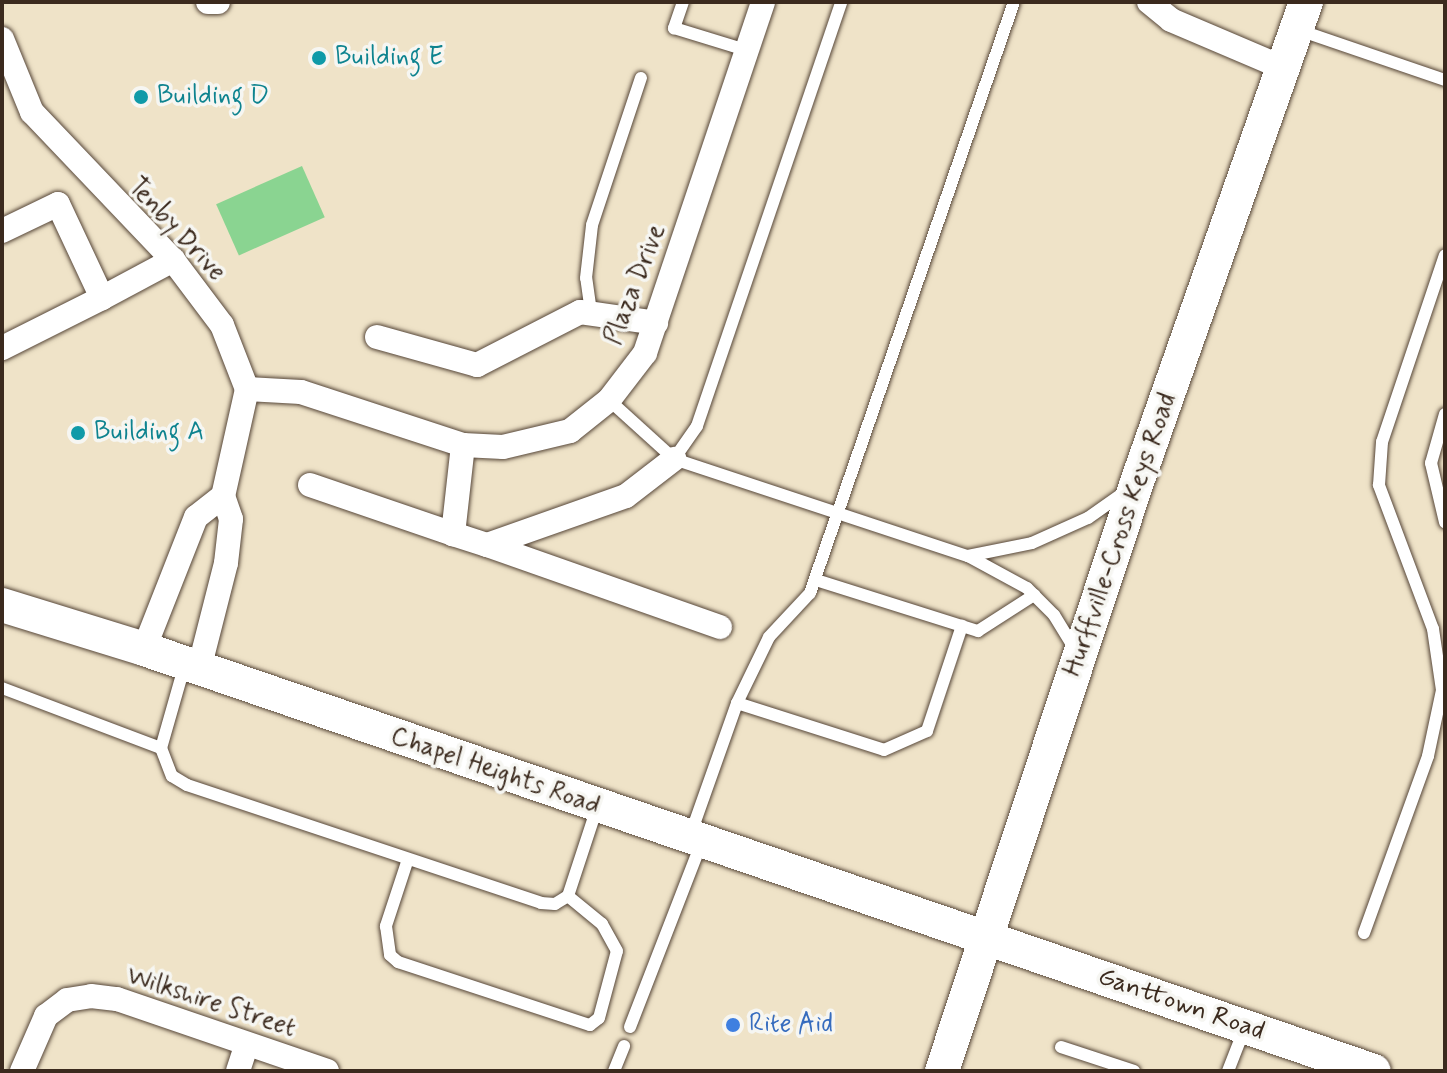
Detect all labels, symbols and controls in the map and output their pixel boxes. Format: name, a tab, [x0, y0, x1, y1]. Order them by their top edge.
place label: Building E	[335, 42, 443, 74]
marker: Building E	[310, 49, 328, 67]
place label: Building D	[157, 81, 268, 113]
marker: Building D	[132, 88, 150, 106]
street label: Tenby Drive	[121, 172, 231, 288]
street label: Plaza Drive	[599, 221, 673, 349]
street label: Hurffville-Cross Keys Road	[1058, 389, 1184, 681]
place label: Building A	[94, 417, 204, 449]
marker: Building A	[69, 424, 87, 442]
street label: Chapel Heights Road	[385, 721, 605, 823]
street label: Wilkshire Street	[120, 960, 302, 1046]
street label: Ganttown Road	[1094, 962, 1268, 1048]
place label: Rite Aid	[749, 1009, 833, 1041]
marker: Rite Aid	[724, 1016, 742, 1034]

